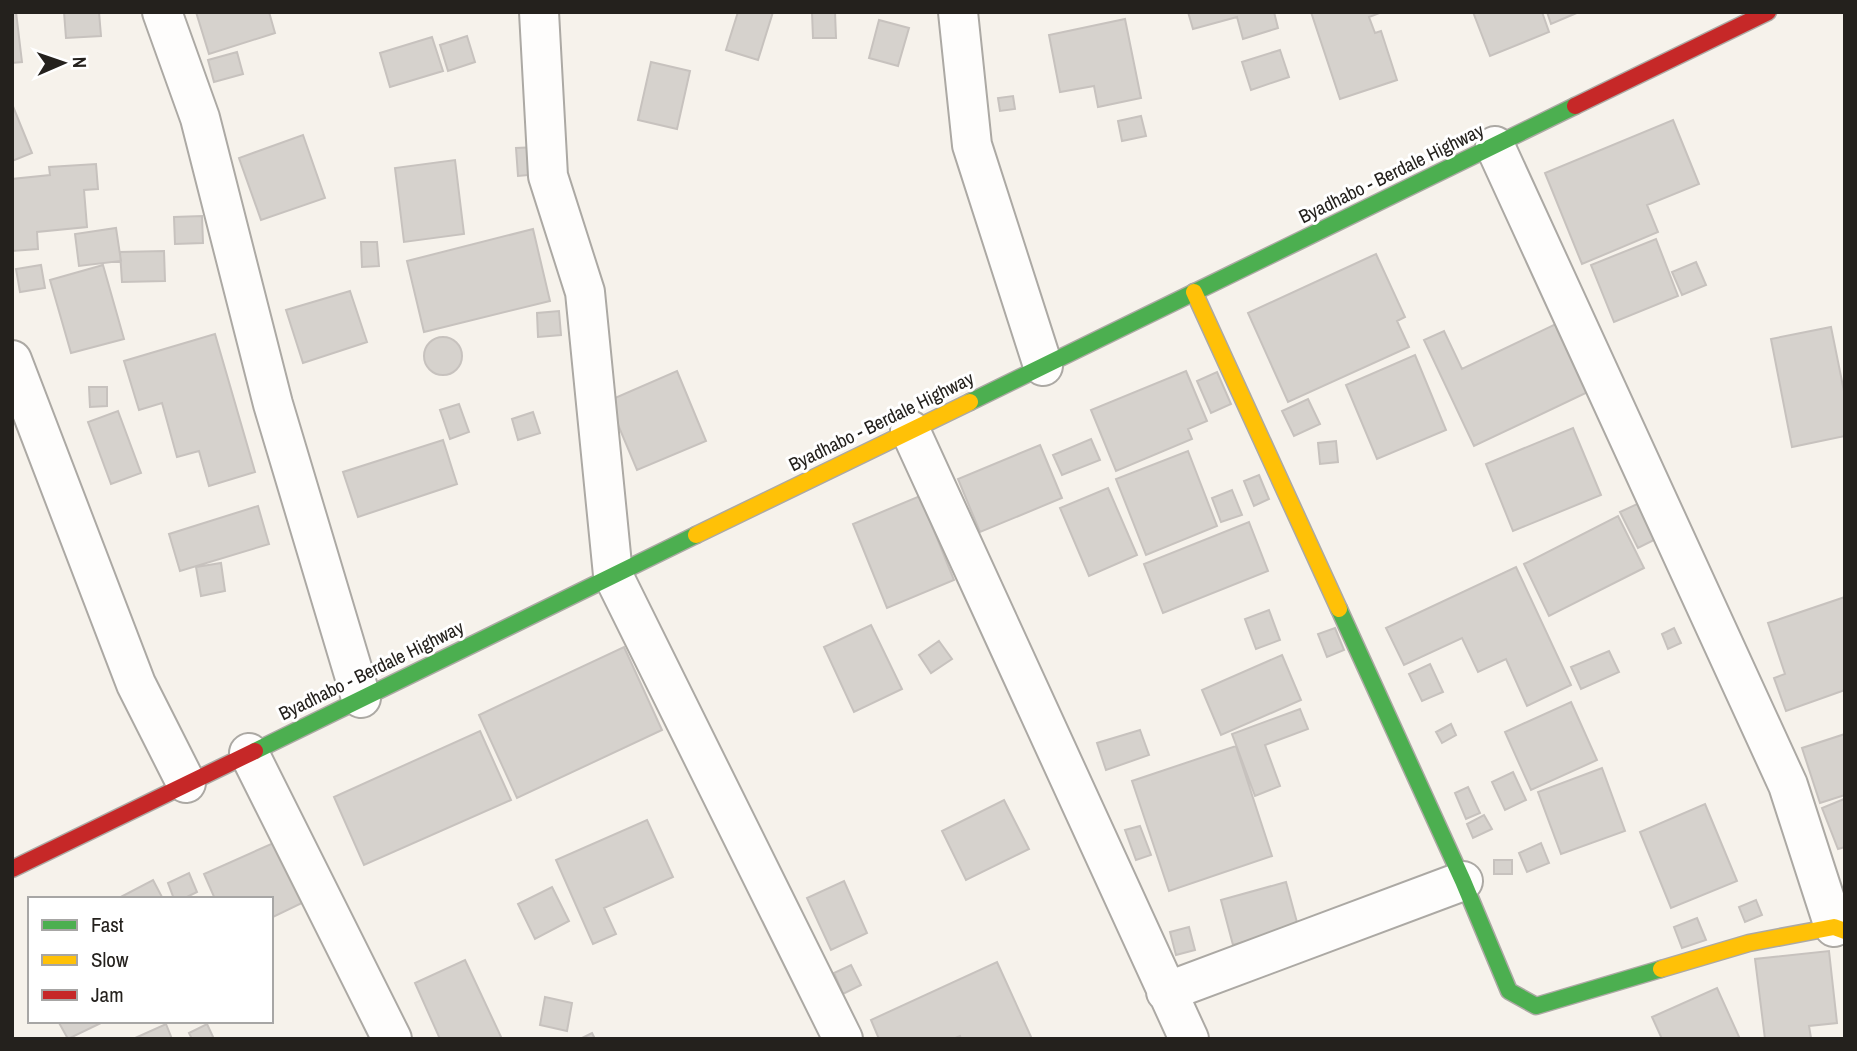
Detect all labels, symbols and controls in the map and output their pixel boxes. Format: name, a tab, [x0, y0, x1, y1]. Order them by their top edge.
north arrow	[28, 28, 98, 98]
text: N	[67, 56, 93, 68]
street label: Byadhabo - Berdale Highway	[1294, 117, 1488, 229]
street label: Byadhabo - Berdale Highway	[784, 365, 978, 477]
street label: Byadhabo - Berdale Highway	[274, 614, 468, 726]
legend	[28, 897, 273, 1023]
text: Fast	[91, 910, 124, 939]
text: Slow	[91, 945, 129, 974]
text: Jam	[91, 980, 124, 1009]

